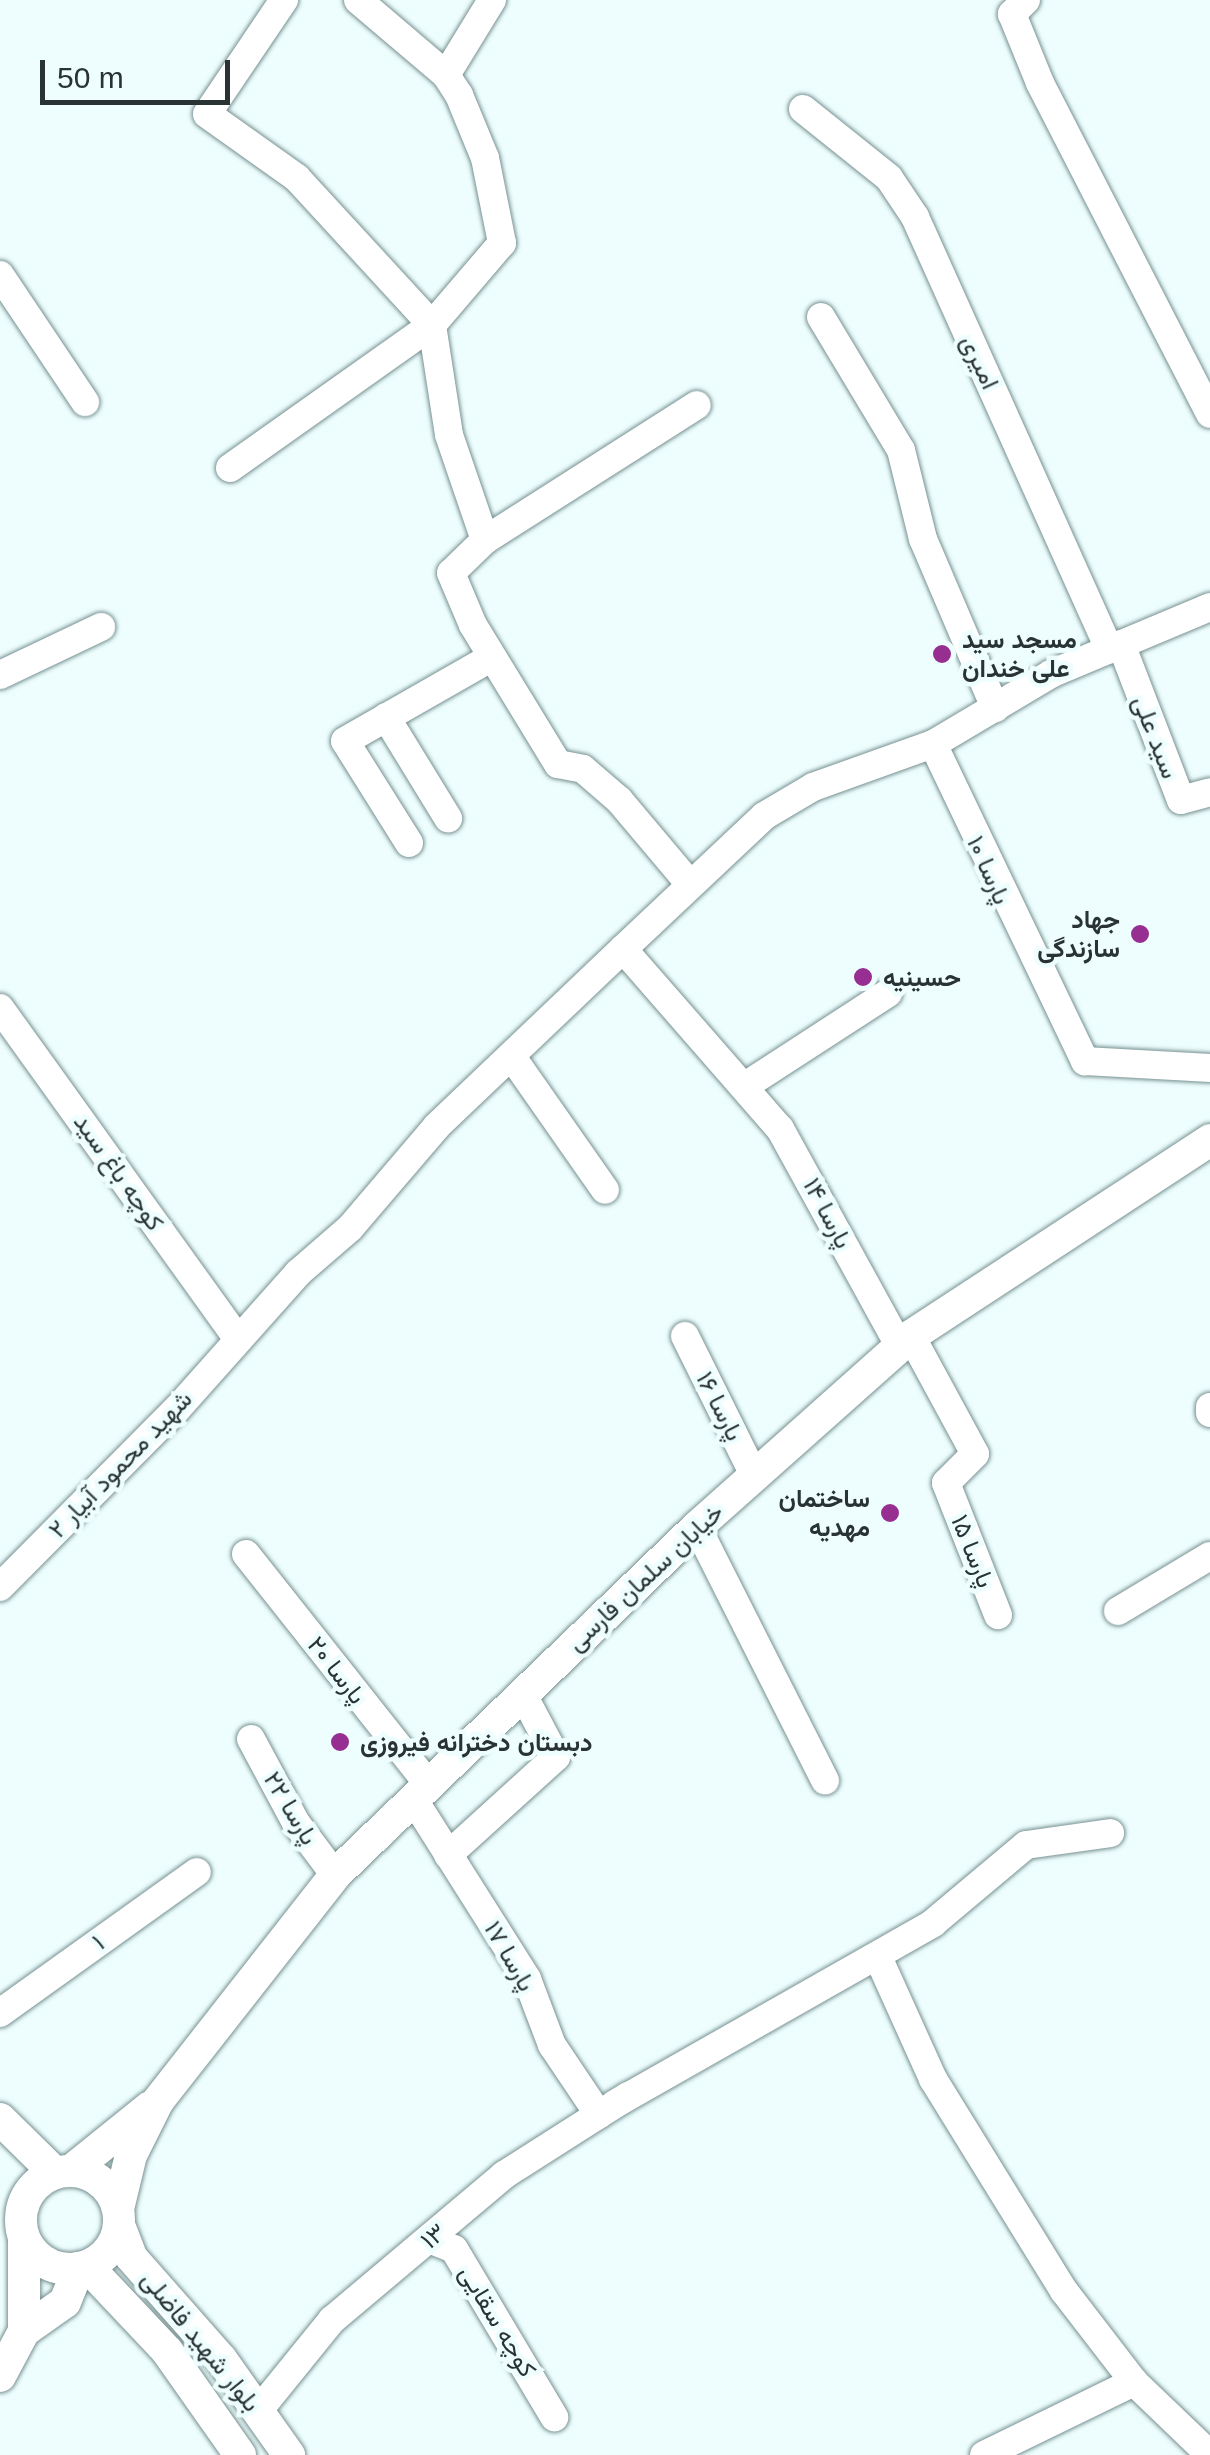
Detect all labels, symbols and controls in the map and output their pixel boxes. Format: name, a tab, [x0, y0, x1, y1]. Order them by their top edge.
scale bar	[45, 40, 235, 102]
text: 50 m	[57, 61, 124, 94]
street label: امیری	[954, 330, 1006, 394]
place label: مسجد سید علی خندان	[962, 625, 1077, 684]
marker: مسجد سید علی خندان	[931, 643, 953, 665]
street label: سید علی	[1127, 691, 1185, 783]
street label: پارسا ۱۰	[961, 831, 1017, 909]
place label: جهاد سازندگی	[1037, 905, 1120, 964]
marker: جهاد سازندگی	[1129, 923, 1151, 945]
place label: حسینیه	[883, 962, 961, 992]
marker: حسینیه	[852, 966, 874, 988]
street label: کوچه باغ سید	[68, 1108, 170, 1236]
street label: پارسا ۱۴	[797, 1173, 859, 1253]
street label: پارسا ۱۶	[690, 1366, 750, 1446]
street label: شهید محمود آبیار ۲	[42, 1384, 198, 1544]
place label: ساختمان مهدیه	[779, 1484, 870, 1543]
street label: خیابان سلمان فارسی	[561, 1497, 729, 1657]
marker: ساختمان مهدیه	[879, 1502, 901, 1524]
street label: پارسا ۱۵	[945, 1510, 1001, 1592]
street label: پارسا ۲۰	[301, 1630, 373, 1710]
place label: دبستان دخترانه فیروزی	[360, 1727, 593, 1757]
marker: دبستان دخترانه فیروزی	[329, 1731, 351, 1753]
street label: پارسا ۲۲	[257, 1766, 325, 1850]
street label: پارسا ۱۷	[478, 1916, 542, 1996]
street label: ۱	[86, 1928, 110, 1956]
street label: ۱۳	[414, 2217, 452, 2255]
street label: کوچه سقایی	[453, 2260, 543, 2382]
street label: بلوار شهید فاضلی	[135, 2265, 267, 2417]

